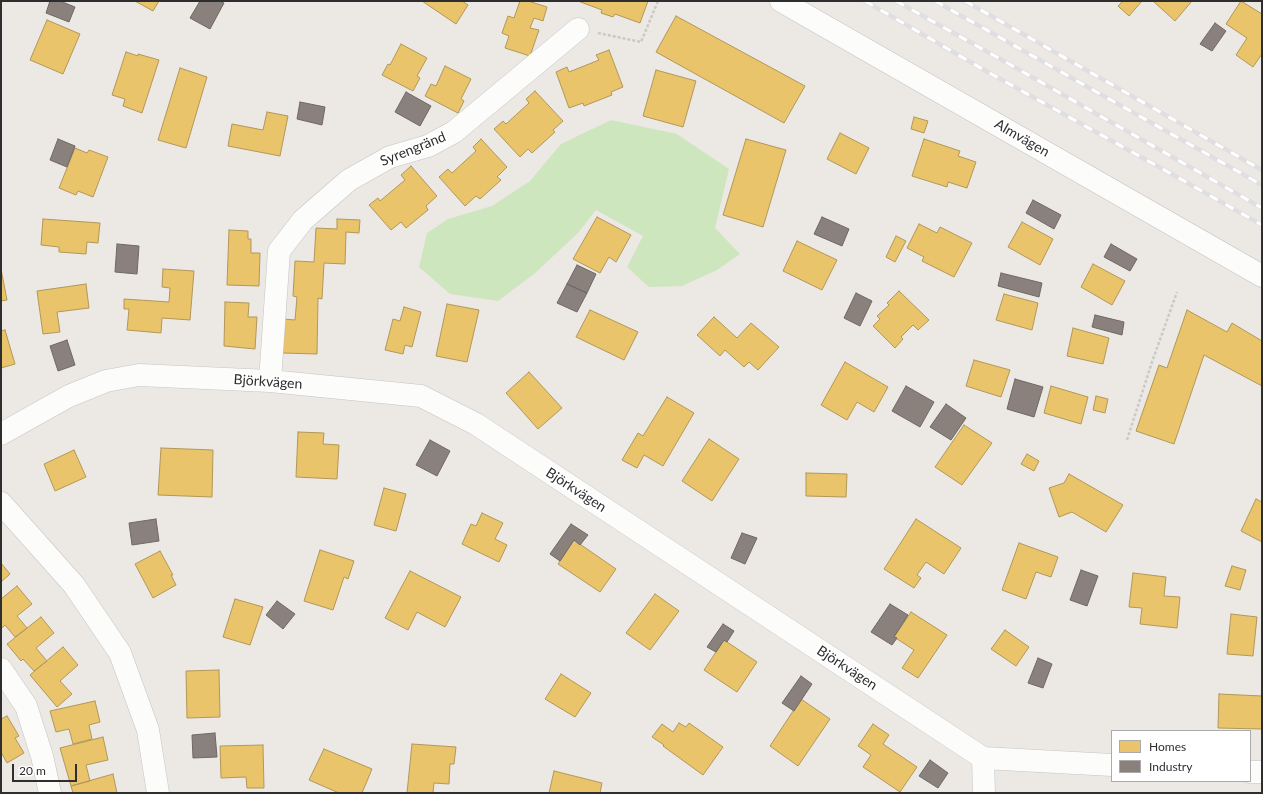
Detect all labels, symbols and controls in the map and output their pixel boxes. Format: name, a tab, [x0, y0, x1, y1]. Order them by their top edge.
street label: Almvägen	[992, 116, 1052, 160]
street label: Syrengränd	[378, 128, 448, 170]
street label: Björkvägen	[233, 371, 303, 393]
street label: Björkvägen	[543, 464, 609, 516]
street label: Björkvägen	[814, 642, 880, 694]
legend	[1111, 730, 1251, 782]
text: Homes	[1149, 739, 1186, 754]
scale bar	[14, 756, 79, 782]
text: Industry	[1149, 759, 1192, 774]
text: 20 m	[19, 763, 46, 778]

